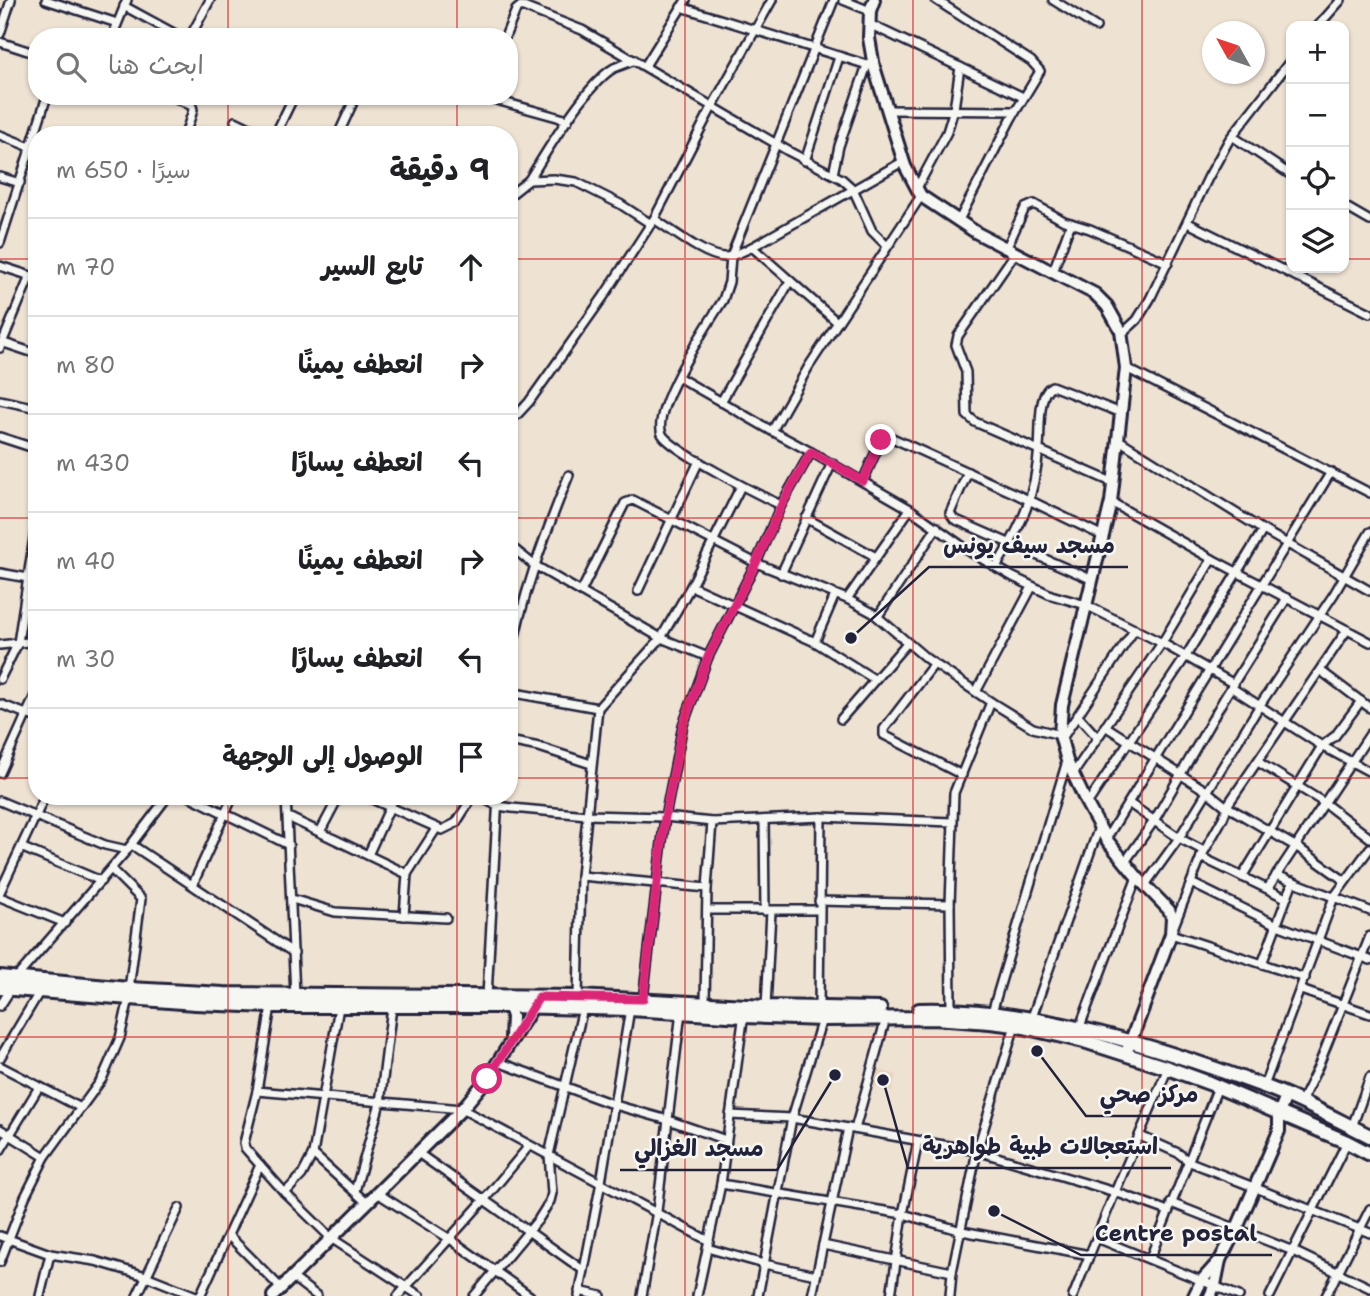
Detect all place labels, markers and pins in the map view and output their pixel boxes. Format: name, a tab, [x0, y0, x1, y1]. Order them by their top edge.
callout: مسجد سيف يونس	[929, 523, 1128, 567]
callout: مركز صحي	[1086, 1072, 1213, 1116]
callout: استعجالات طبية طواهرية	[908, 1124, 1171, 1168]
callout: مسجد الغزالي	[620, 1126, 777, 1170]
callout: Centre postal	[1081, 1211, 1272, 1255]

